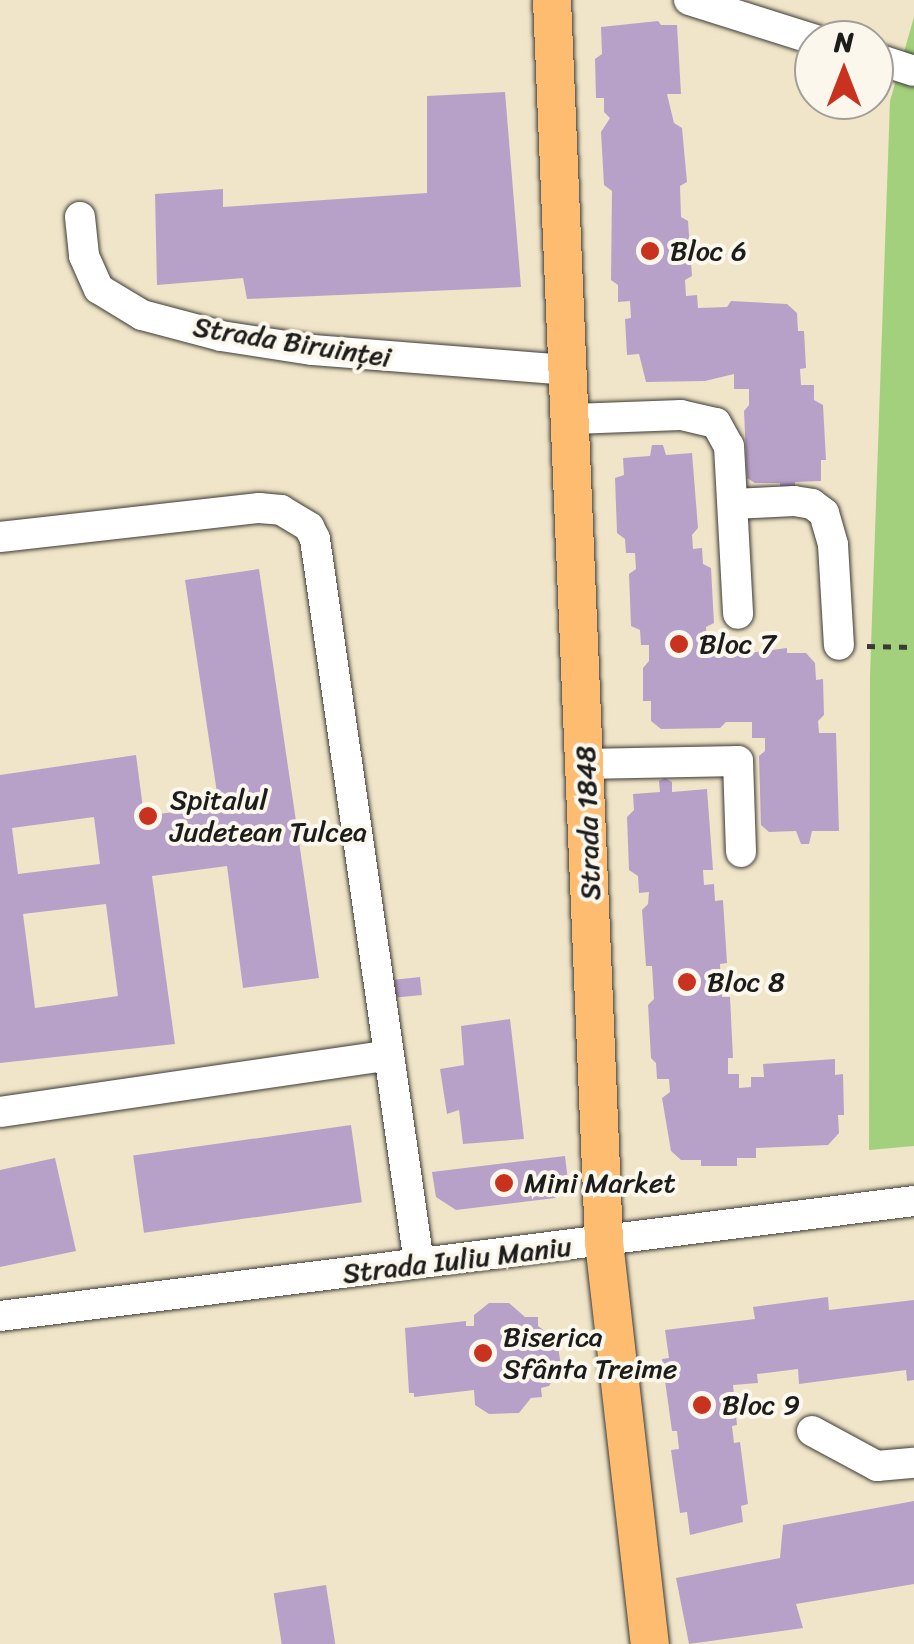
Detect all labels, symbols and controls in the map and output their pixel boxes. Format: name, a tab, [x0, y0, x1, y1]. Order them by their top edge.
text: N	[834, 17, 854, 66]
north arrow	[794, 20, 894, 120]
place label: Bloc 6	[670, 234, 747, 268]
marker: Bloc 6	[639, 240, 661, 262]
street label: Strada Biruinței	[190, 310, 394, 374]
place label: Bloc 7	[699, 627, 776, 661]
marker: Bloc 7	[668, 633, 690, 655]
street label: Strada 1848	[569, 745, 607, 901]
place label: Spitalul Judetean Tulcea	[170, 783, 368, 849]
marker: Spitalul Judetean Tulcea	[135, 803, 161, 829]
place label: Bloc 8	[707, 965, 785, 999]
marker: Bloc 8	[676, 971, 698, 993]
place label: Mini Market	[524, 1166, 674, 1200]
marker: Mini Market	[493, 1172, 515, 1194]
street label: Strada Iuliu Maniu	[341, 1229, 573, 1291]
place label: Biserica Sfânta Treime	[503, 1320, 676, 1386]
marker: Biserica Sfânta Treime	[472, 1342, 494, 1364]
place label: Bloc 9	[722, 1388, 800, 1422]
marker: Bloc 9	[691, 1394, 713, 1416]

